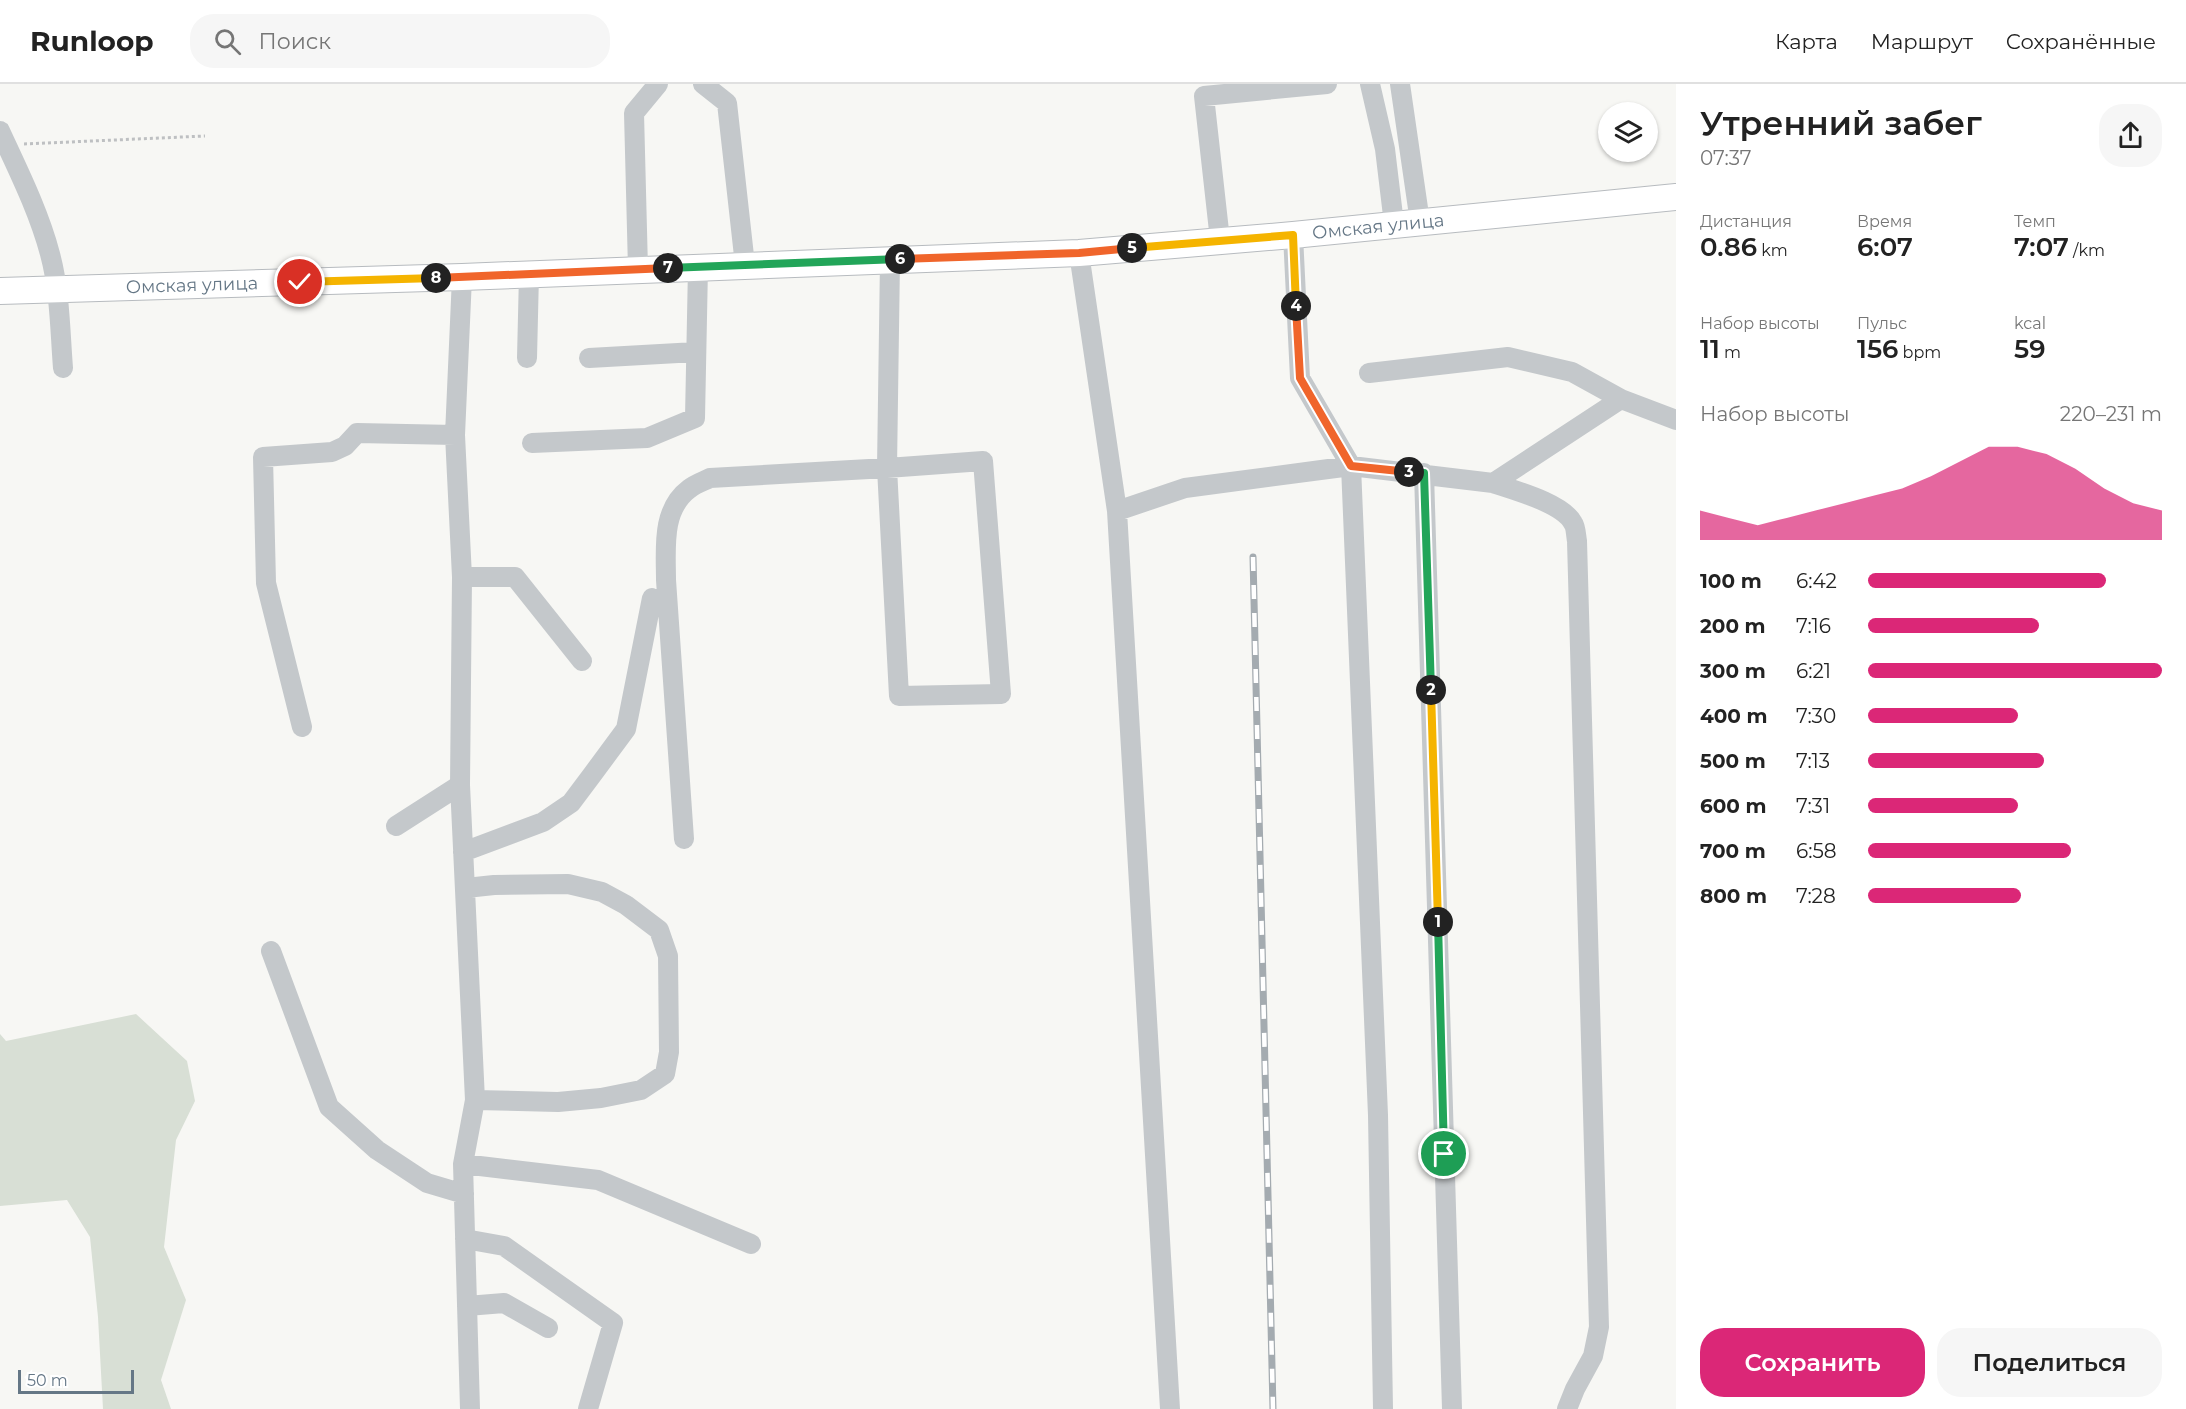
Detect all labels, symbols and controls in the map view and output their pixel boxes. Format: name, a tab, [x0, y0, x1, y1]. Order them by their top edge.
search box	[190, 14, 610, 68]
text: Runloop	[30, 24, 154, 58]
icon: search	[211, 25, 244, 58]
text: Поиск	[259, 28, 331, 55]
text: Карта	[1775, 29, 1838, 54]
text: Маршрут	[1871, 29, 1973, 54]
text: Сохранённые	[2006, 29, 2156, 54]
map controls	[1598, 102, 1658, 162]
button: layers	[1598, 102, 1658, 162]
text: Утренний забег	[1700, 103, 1982, 143]
button: share	[2099, 104, 2162, 167]
text: 07:37	[1700, 146, 1752, 170]
street label: Омская улица	[1311, 209, 1445, 244]
text: Дистанция	[1700, 212, 1792, 231]
text: Время	[1857, 212, 1912, 231]
text: Темп	[2014, 212, 2056, 231]
text: 0.86	[1700, 231, 1757, 263]
text: 6:07	[1857, 231, 1913, 263]
text: 7:07	[2014, 231, 2069, 263]
pin: 5	[1117, 233, 1147, 263]
text: 5	[1127, 238, 1137, 257]
text: km	[1757, 241, 1788, 260]
text: /km	[2069, 241, 2105, 260]
pin: 6	[885, 244, 915, 274]
text: 6	[895, 249, 905, 268]
pin: 7	[653, 253, 683, 283]
pin	[274, 256, 325, 307]
text: 7	[663, 258, 673, 277]
pin: 8	[421, 263, 451, 293]
icon: check	[283, 265, 316, 298]
text: 8	[431, 268, 441, 287]
street label: Омская улица	[125, 272, 258, 298]
pin: 4	[1281, 291, 1311, 321]
text: 4	[1290, 296, 1302, 315]
text: Набор высоты	[1700, 314, 1820, 333]
text: Пульс	[1857, 314, 1907, 333]
text: kcal	[2014, 314, 2046, 333]
text: 11	[1700, 333, 1720, 365]
text: 156	[1857, 333, 1898, 365]
text: 59	[2014, 333, 2046, 365]
text: m	[1720, 343, 1741, 362]
text: bpm	[1898, 343, 1941, 362]
text: Набор высоты	[1700, 402, 1849, 426]
text: 220–231 m	[2060, 402, 2162, 426]
pin: 3	[1394, 457, 1424, 487]
text: 3	[1404, 462, 1414, 481]
text: 100 m	[1700, 569, 1762, 593]
text: 6:42	[1796, 569, 1837, 593]
text: 200 m	[1700, 614, 1766, 638]
text: 7:16	[1796, 614, 1831, 638]
text: 300 m	[1700, 659, 1766, 683]
text: 6:21	[1796, 659, 1831, 683]
pin: 2	[1416, 675, 1446, 705]
text: 2	[1426, 680, 1436, 699]
text: 400 m	[1700, 704, 1768, 728]
text: 7:30	[1796, 704, 1836, 728]
text: 500 m	[1700, 749, 1766, 773]
text: 7:13	[1796, 749, 1830, 773]
text: 600 m	[1700, 794, 1767, 818]
text: 7:31	[1796, 794, 1830, 818]
text: 700 m	[1700, 839, 1766, 863]
text: 6:58	[1796, 839, 1837, 863]
text: 800 m	[1700, 884, 1767, 908]
text: 7:28	[1796, 884, 1836, 908]
pin: 1	[1423, 907, 1453, 937]
text: 1	[1435, 912, 1441, 931]
pin	[1418, 1128, 1469, 1179]
icon: arrive	[1427, 1137, 1460, 1170]
button: Сохранить	[1700, 1328, 1925, 1397]
button: Поделиться	[1937, 1328, 2162, 1397]
scale bar	[18, 1367, 134, 1394]
text: 50 m	[27, 1371, 68, 1390]

